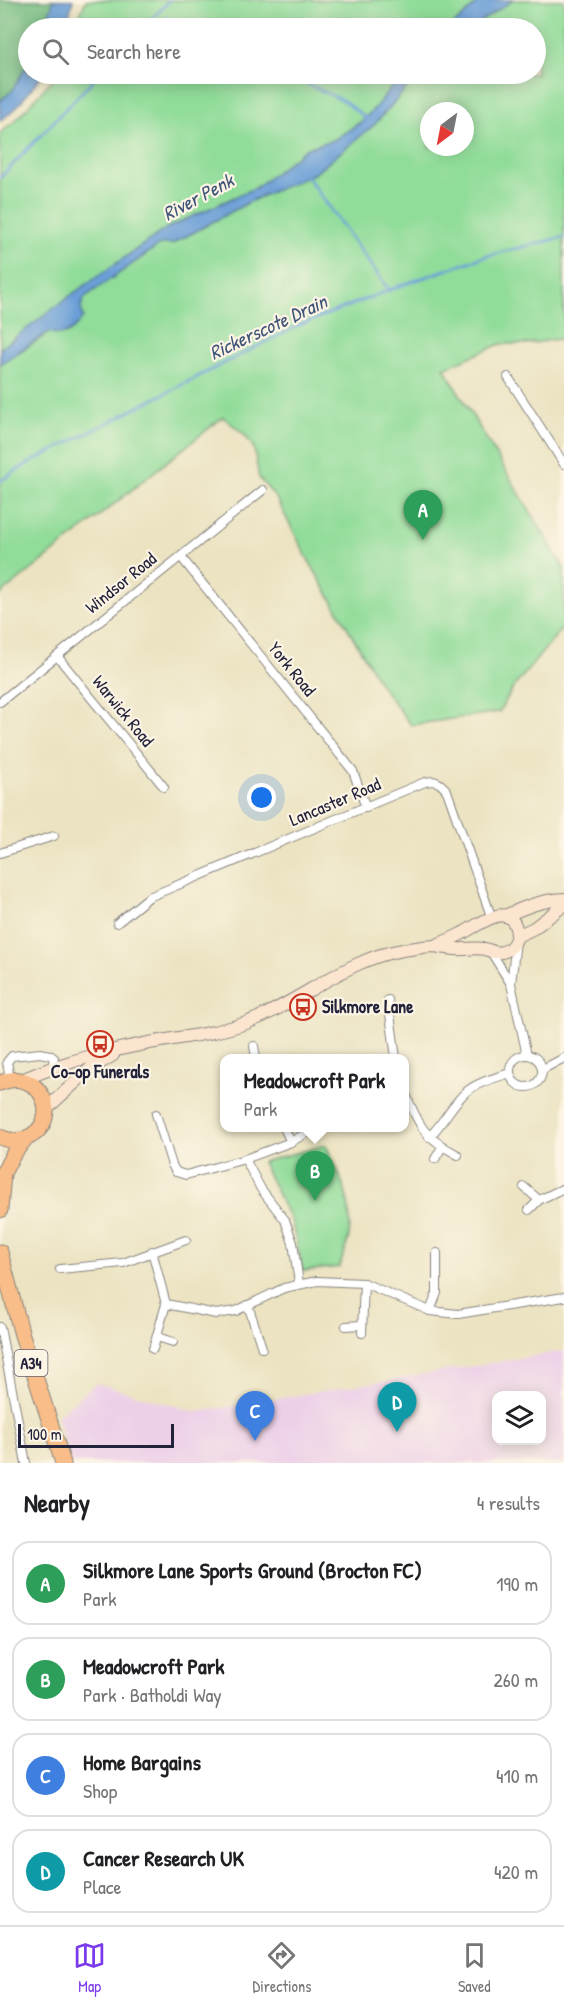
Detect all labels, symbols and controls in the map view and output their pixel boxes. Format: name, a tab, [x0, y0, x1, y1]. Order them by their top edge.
search box	[18, 18, 546, 84]
icon: search	[39, 35, 72, 68]
text: Search here	[87, 36, 181, 66]
north arrow	[420, 102, 474, 156]
water label: River Penk	[158, 166, 239, 226]
water label: Rickerscote Drain	[205, 287, 333, 366]
pin: A	[404, 490, 442, 540]
street label: Windsor Road	[80, 546, 162, 619]
street label: York Road	[263, 636, 322, 701]
street label: Warwick Road	[87, 670, 160, 752]
street label: Lancaster Road	[285, 771, 384, 832]
your location	[247, 783, 276, 812]
bus stop icon: Silkmore Lane	[288, 992, 318, 1022]
place label: Silkmore Lane	[322, 994, 414, 1019]
bus stop icon: Co-op Funerals	[85, 1029, 115, 1059]
popup	[220, 1054, 409, 1132]
place label: Co-op Funerals	[51, 1059, 149, 1085]
text: Meadowcroft Park	[244, 1065, 385, 1095]
text: Park	[244, 1095, 277, 1122]
pin: B	[296, 1152, 334, 1201]
road number: A34	[15, 1350, 48, 1376]
pin: D	[378, 1382, 416, 1432]
map controls	[492, 1391, 546, 1445]
button: layers	[492, 1391, 546, 1445]
pin: C	[236, 1392, 274, 1441]
scale bar	[18, 1421, 174, 1448]
text: 100 m	[27, 1423, 62, 1445]
text: Nearby	[24, 1485, 90, 1520]
text: 4 results	[477, 1489, 540, 1516]
text: Silkmore Lane Sports Ground (Brocton FC)	[83, 1555, 422, 1585]
text: A	[41, 1570, 50, 1597]
text: 190 m	[496, 1570, 538, 1597]
text: Park	[83, 1585, 116, 1612]
text: Meadowcroft Park	[83, 1651, 224, 1681]
text: B	[40, 1666, 51, 1693]
text: 260 m	[494, 1666, 538, 1693]
text: Park · Batholdi Way	[83, 1681, 222, 1708]
text: Home Bargains	[83, 1747, 201, 1777]
text: C	[40, 1762, 51, 1789]
text: 410 m	[496, 1762, 538, 1789]
text: Shop	[83, 1777, 117, 1804]
text: Cancer Research UK	[83, 1843, 244, 1873]
text: D	[41, 1858, 50, 1885]
text: 420 m	[494, 1858, 538, 1885]
text: Place	[83, 1873, 122, 1900]
tab: Map	[73, 1939, 106, 1997]
tab: Directions	[253, 1939, 311, 1997]
tab: Saved	[458, 1939, 491, 1997]

